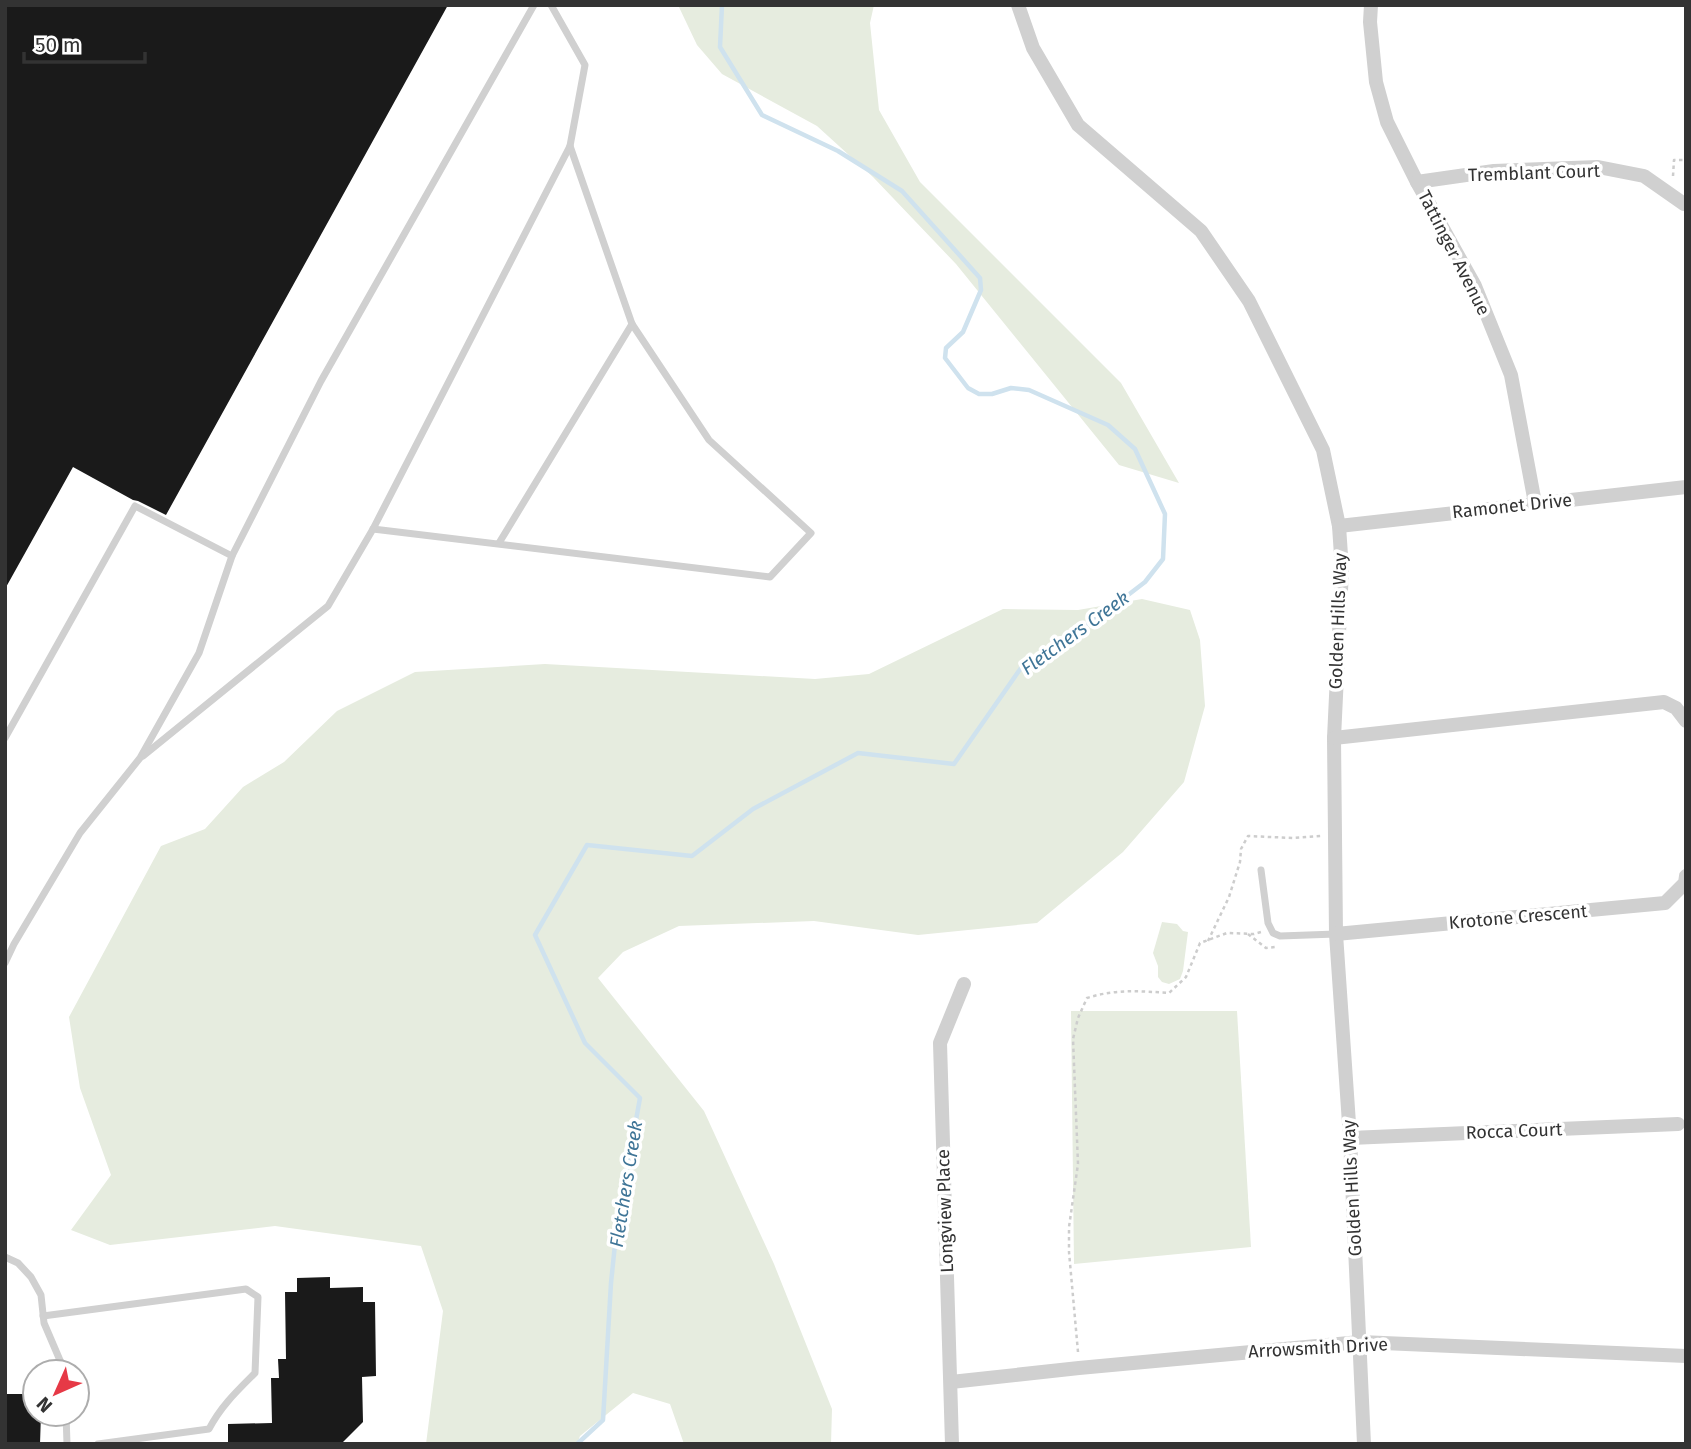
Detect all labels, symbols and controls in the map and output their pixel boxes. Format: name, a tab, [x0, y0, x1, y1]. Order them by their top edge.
scale bar	[24, 21, 145, 65]
text: 50 m	[35, 32, 81, 58]
street label: Tremblant Court	[1468, 160, 1601, 186]
street label: Tattinger Avenue	[1413, 187, 1495, 319]
street label: Ramonet Drive	[1451, 489, 1573, 523]
street label: Golden Hills Way	[1325, 552, 1351, 690]
water label: Fletchers Creek	[1017, 586, 1133, 680]
street label: Krotone Crescent	[1448, 900, 1589, 934]
street label: Rocca Court	[1465, 1118, 1563, 1144]
water label: Fletchers Creek	[605, 1119, 647, 1249]
street label: Golden Hills Way	[1337, 1119, 1367, 1257]
street label: Longview Place	[932, 1149, 958, 1273]
street label: Arrowsmith Drive	[1248, 1333, 1388, 1363]
north arrow	[21, 1358, 91, 1428]
text: N	[32, 1392, 57, 1417]

